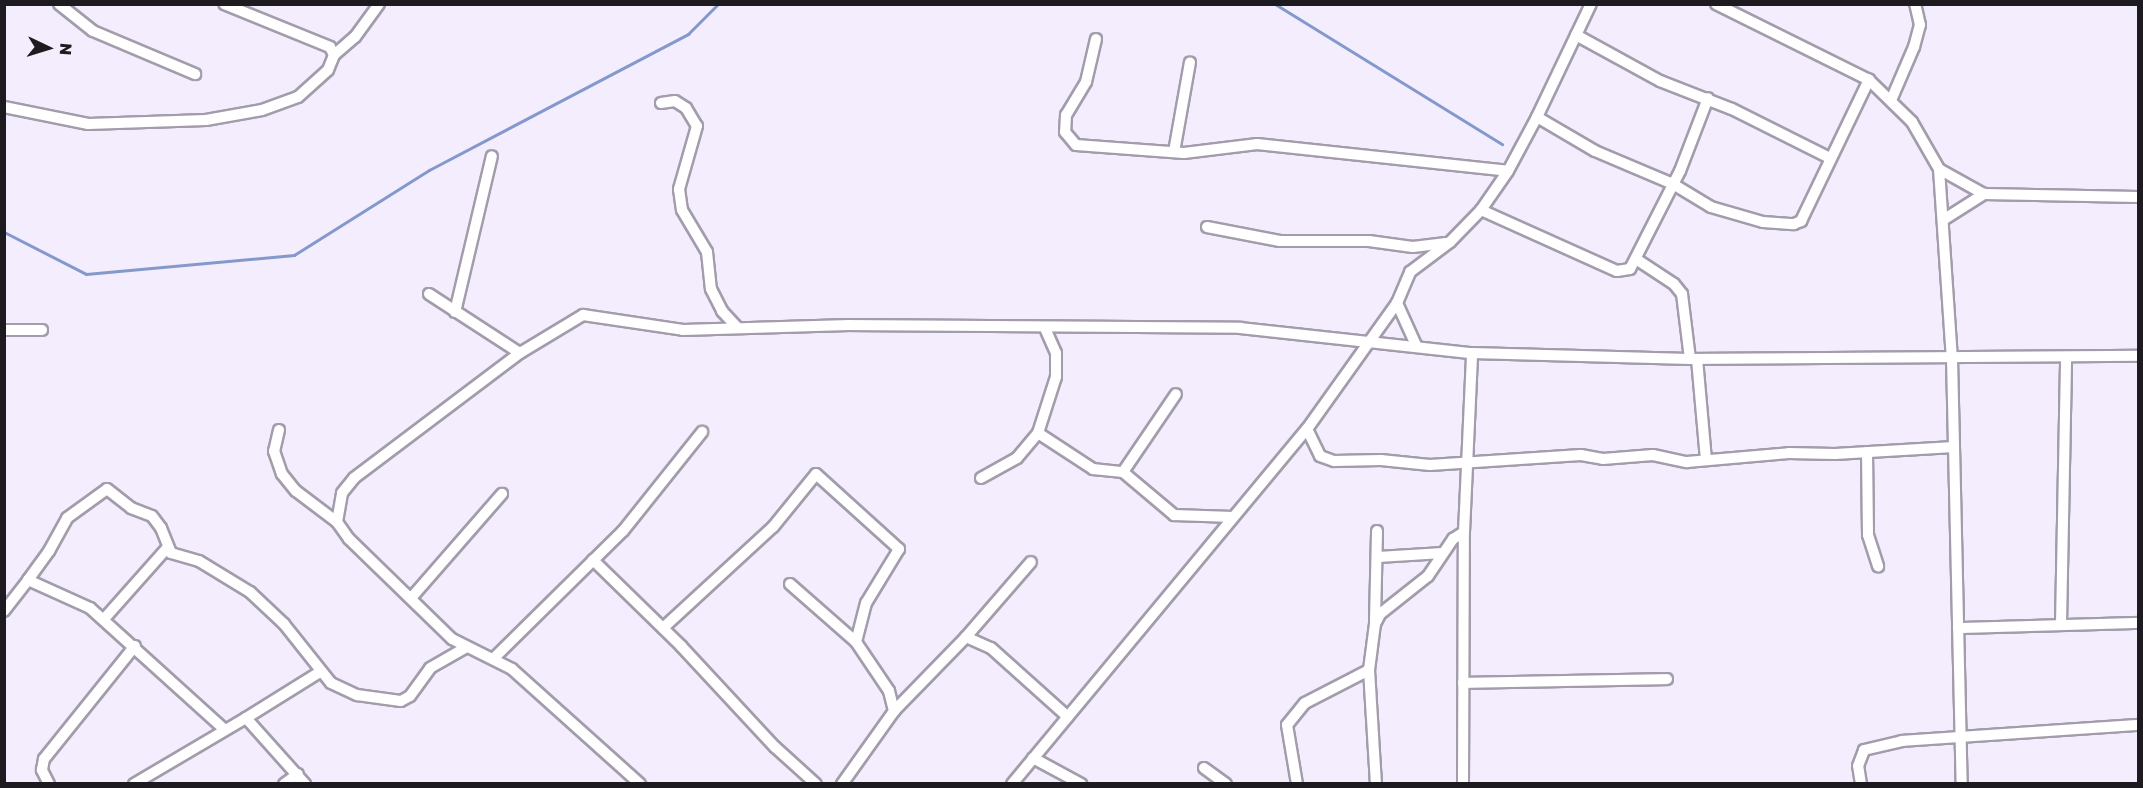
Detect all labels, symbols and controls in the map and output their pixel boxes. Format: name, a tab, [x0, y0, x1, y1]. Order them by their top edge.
north arrow	[18, 18, 78, 78]
text: N	[56, 42, 76, 56]

